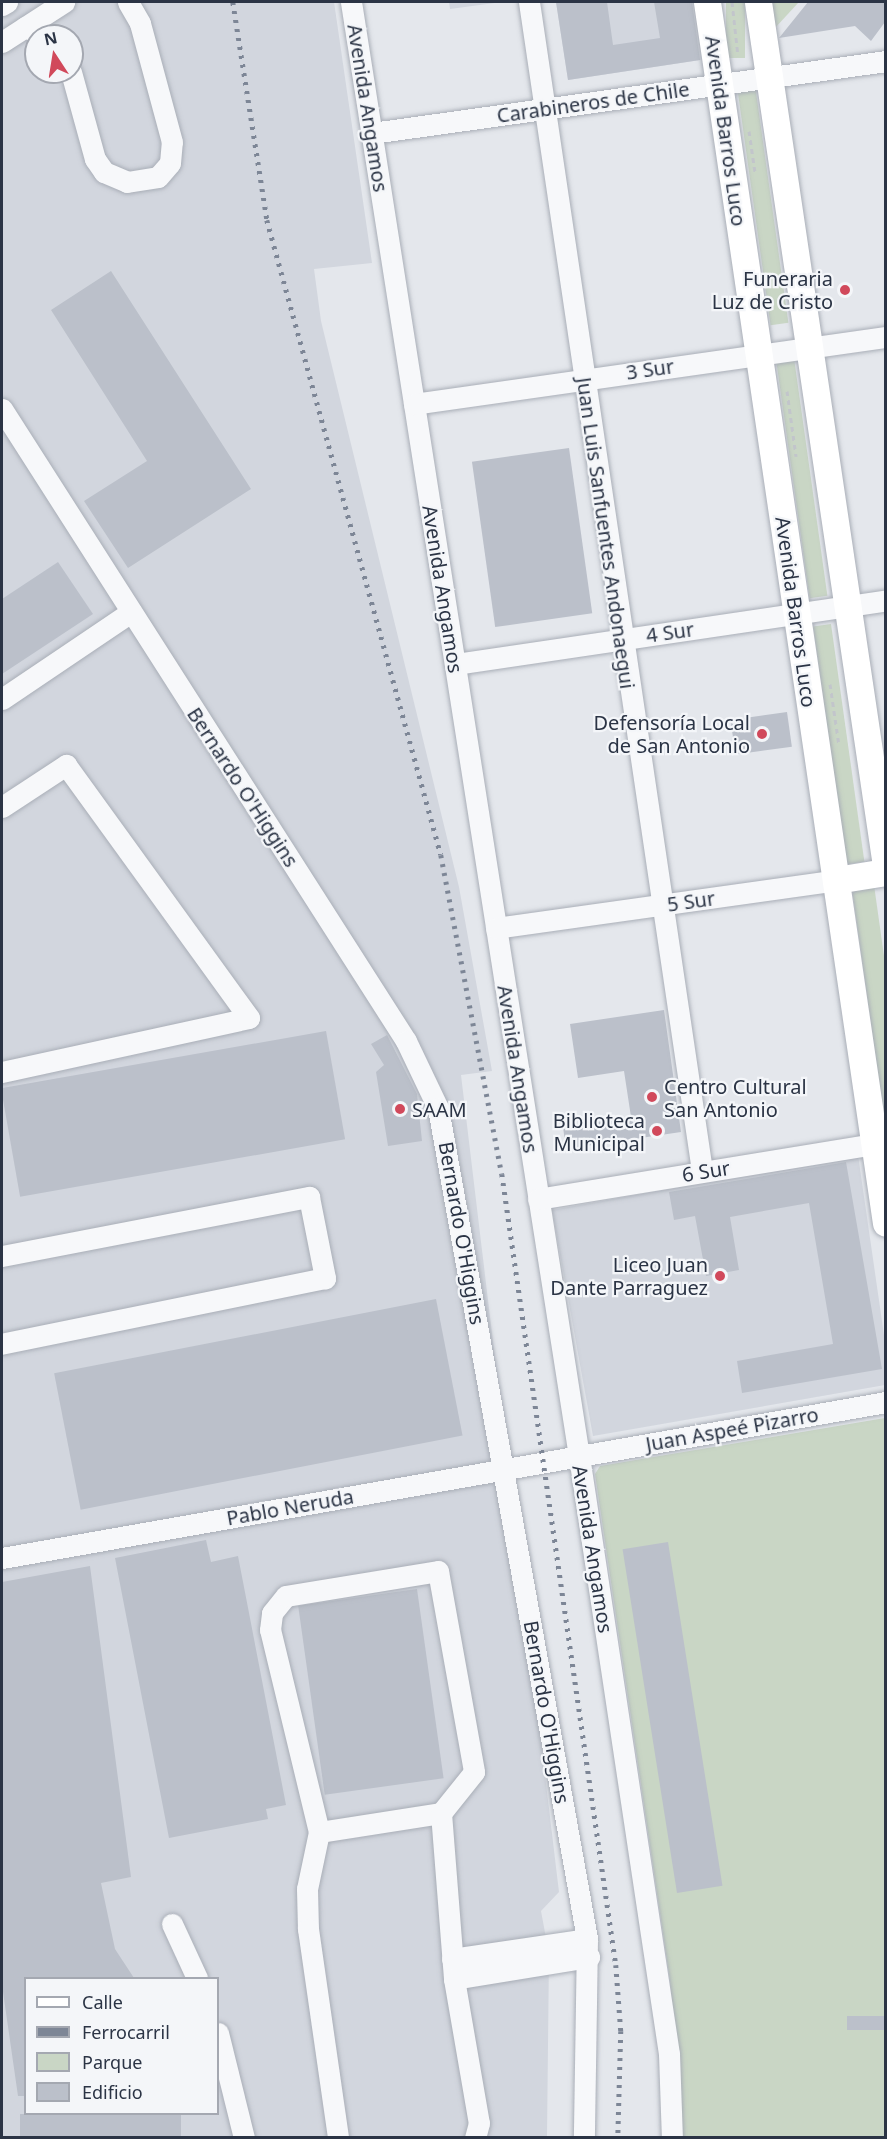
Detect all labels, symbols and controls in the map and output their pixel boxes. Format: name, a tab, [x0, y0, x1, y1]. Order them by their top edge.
street label: Avenida Angamos	[343, 22, 393, 194]
north arrow	[24, 24, 84, 84]
text: N	[42, 26, 59, 50]
street label: Avenida Barros Luco	[701, 34, 751, 228]
street label: Carabineros de Chile	[495, 77, 691, 127]
place label: Funeraria Luz de Cristo	[712, 266, 833, 313]
marker: Funeraria Luz de Cristo	[838, 283, 852, 297]
street label: 3 Sur	[624, 354, 676, 384]
street label: Juan Luis Sanfuentes Andonaegui	[572, 376, 640, 690]
street label: Avenida Angamos	[418, 503, 468, 675]
street label: Avenida Barros Luco	[771, 515, 821, 709]
street label: 4 Sur	[644, 617, 696, 647]
street label: Bernardo O'Higgins	[182, 703, 304, 871]
place label: Defensoría Local de San Antonio	[594, 710, 750, 757]
marker: Defensoría Local de San Antonio	[755, 727, 769, 741]
street label: 5 Sur	[665, 886, 717, 916]
street label: Avenida Angamos	[493, 983, 543, 1155]
place label: Centro Cultural San Antonio	[664, 1074, 807, 1121]
marker: Centro Cultural San Antonio	[645, 1090, 659, 1104]
place label: SAAM	[412, 1097, 467, 1121]
marker: SAAM	[393, 1102, 407, 1116]
place label: Biblioteca Municipal	[553, 1108, 645, 1155]
marker: Biblioteca Municipal	[650, 1124, 664, 1138]
street label: Bernardo O'Higgins	[434, 1140, 490, 1326]
street label: 6 Sur	[680, 1155, 732, 1187]
place label: Liceo Juan Dante Parraguez	[550, 1252, 708, 1299]
marker: Liceo Juan Dante Parraguez	[713, 1269, 727, 1283]
street label: Juan Aspeé Pizarro	[644, 1402, 820, 1456]
street label: Avenida Angamos	[568, 1463, 618, 1635]
street label: Pablo Neruda	[225, 1484, 355, 1530]
street label: Bernardo O'Higgins	[519, 1619, 575, 1805]
legend	[24, 1977, 219, 2115]
text: Calle	[82, 1990, 123, 2014]
text: Ferrocarril	[82, 2020, 170, 2044]
text: Parque	[82, 2050, 142, 2074]
text: Edificio	[82, 2080, 143, 2104]

